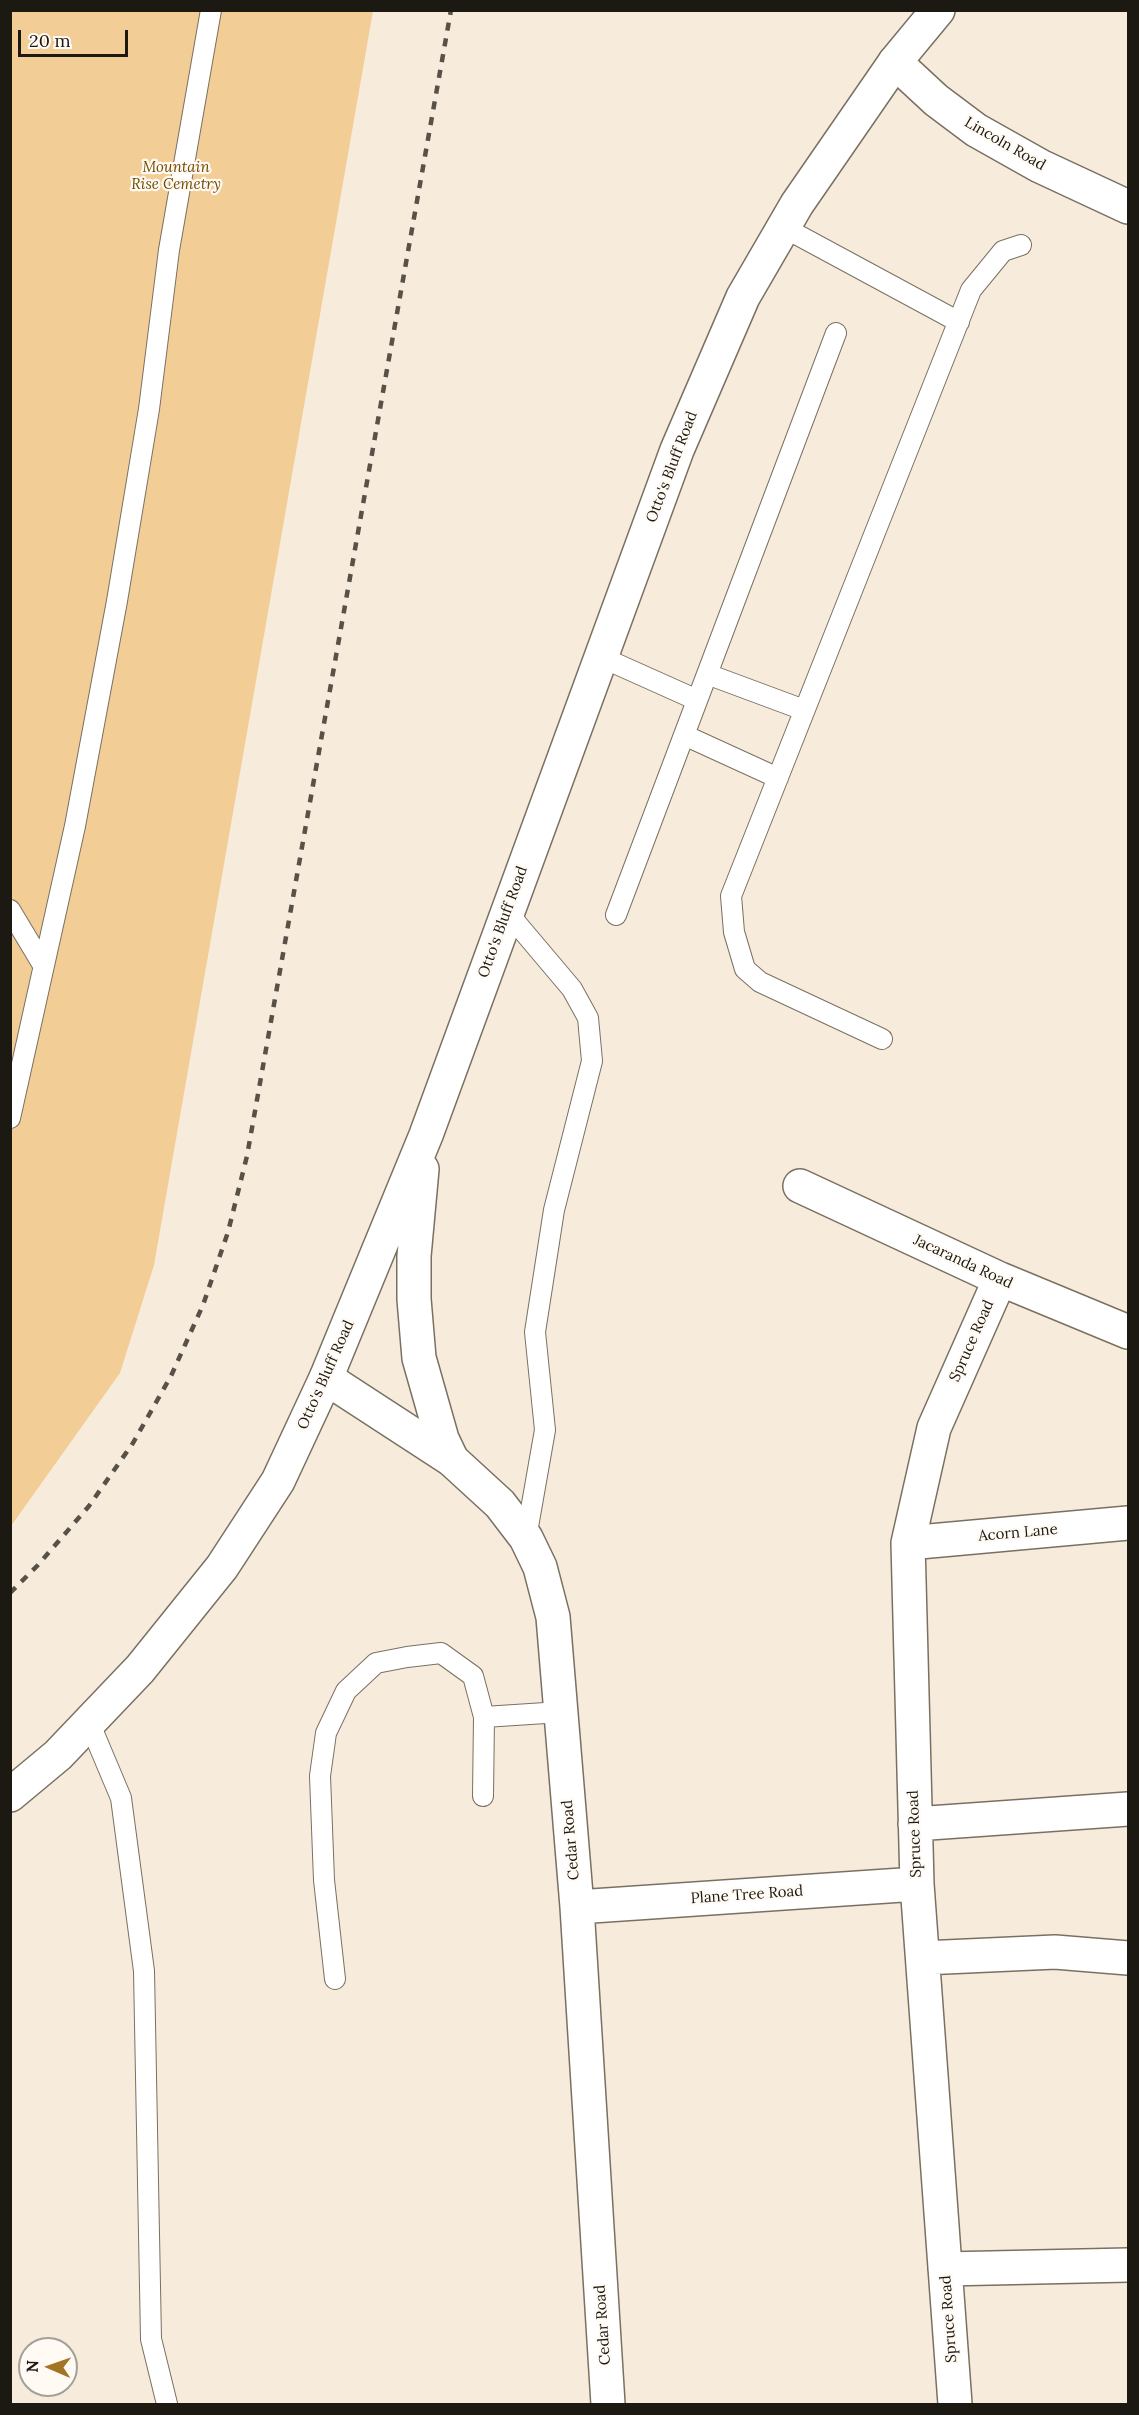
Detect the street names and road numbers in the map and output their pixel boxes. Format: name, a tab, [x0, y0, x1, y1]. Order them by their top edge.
street label: Lincoln Road	[961, 114, 1049, 174]
street label: Otto's Bluff Road	[643, 409, 701, 525]
street label: Otto's Bluff Road	[474, 864, 532, 980]
street label: Jacaranda Road	[910, 1231, 1016, 1293]
street label: Spruce Road	[946, 1297, 998, 1385]
street label: Otto's Bluff Road	[294, 1318, 358, 1432]
street label: Acorn Lane	[978, 1521, 1058, 1545]
street label: Spruce Road	[904, 1790, 926, 1878]
street label: Cedar Road	[559, 1799, 583, 1881]
street label: Plane Tree Road	[690, 1882, 804, 1908]
street label: Spruce Road	[937, 2275, 961, 2363]
street label: Cedar Road	[591, 2284, 615, 2366]

